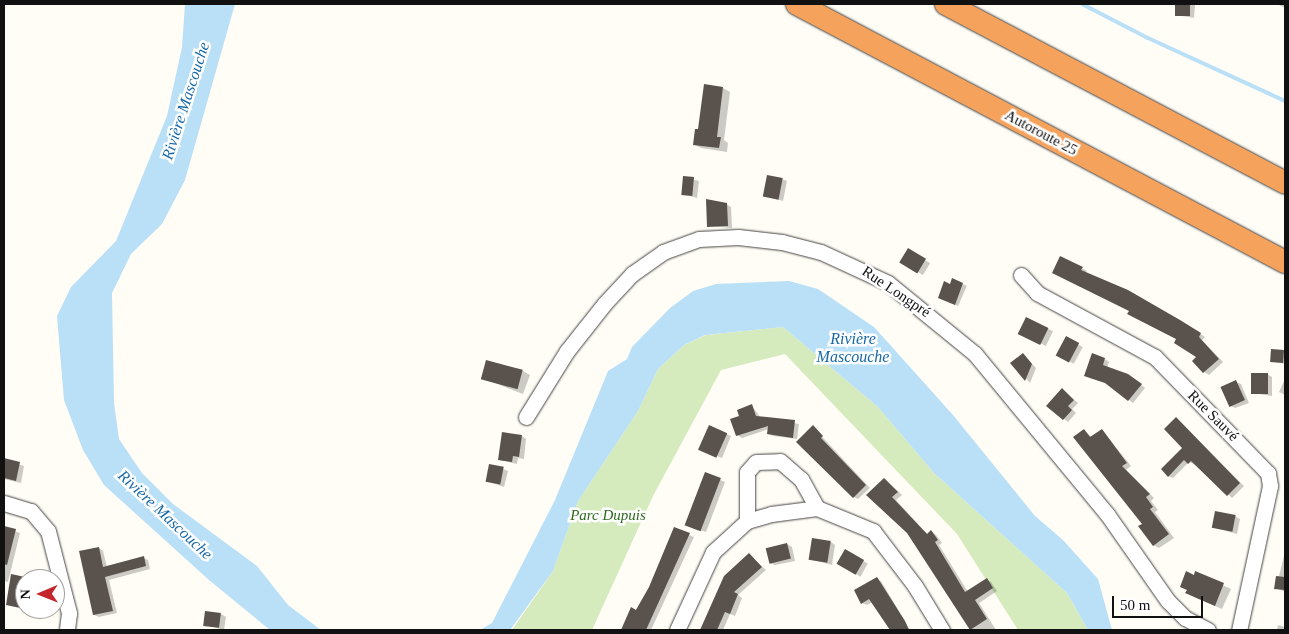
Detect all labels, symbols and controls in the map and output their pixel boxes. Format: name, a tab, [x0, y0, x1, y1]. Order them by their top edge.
water label: Rivière Mascouche	[158, 40, 214, 162]
street label: Autoroute 25	[1002, 106, 1080, 160]
street label: Rue Longpré	[858, 263, 934, 321]
water label: Rivière Mascouche	[817, 329, 889, 367]
street label: Rue Sauvé	[1184, 387, 1242, 445]
water label: Rivière Mascouche	[114, 466, 216, 564]
park label: Parc Dupuis	[570, 507, 646, 525]
north arrow	[15, 569, 65, 619]
scale bar	[1114, 586, 1205, 618]
text: N	[18, 589, 33, 599]
text: 50 m	[1120, 597, 1150, 613]

